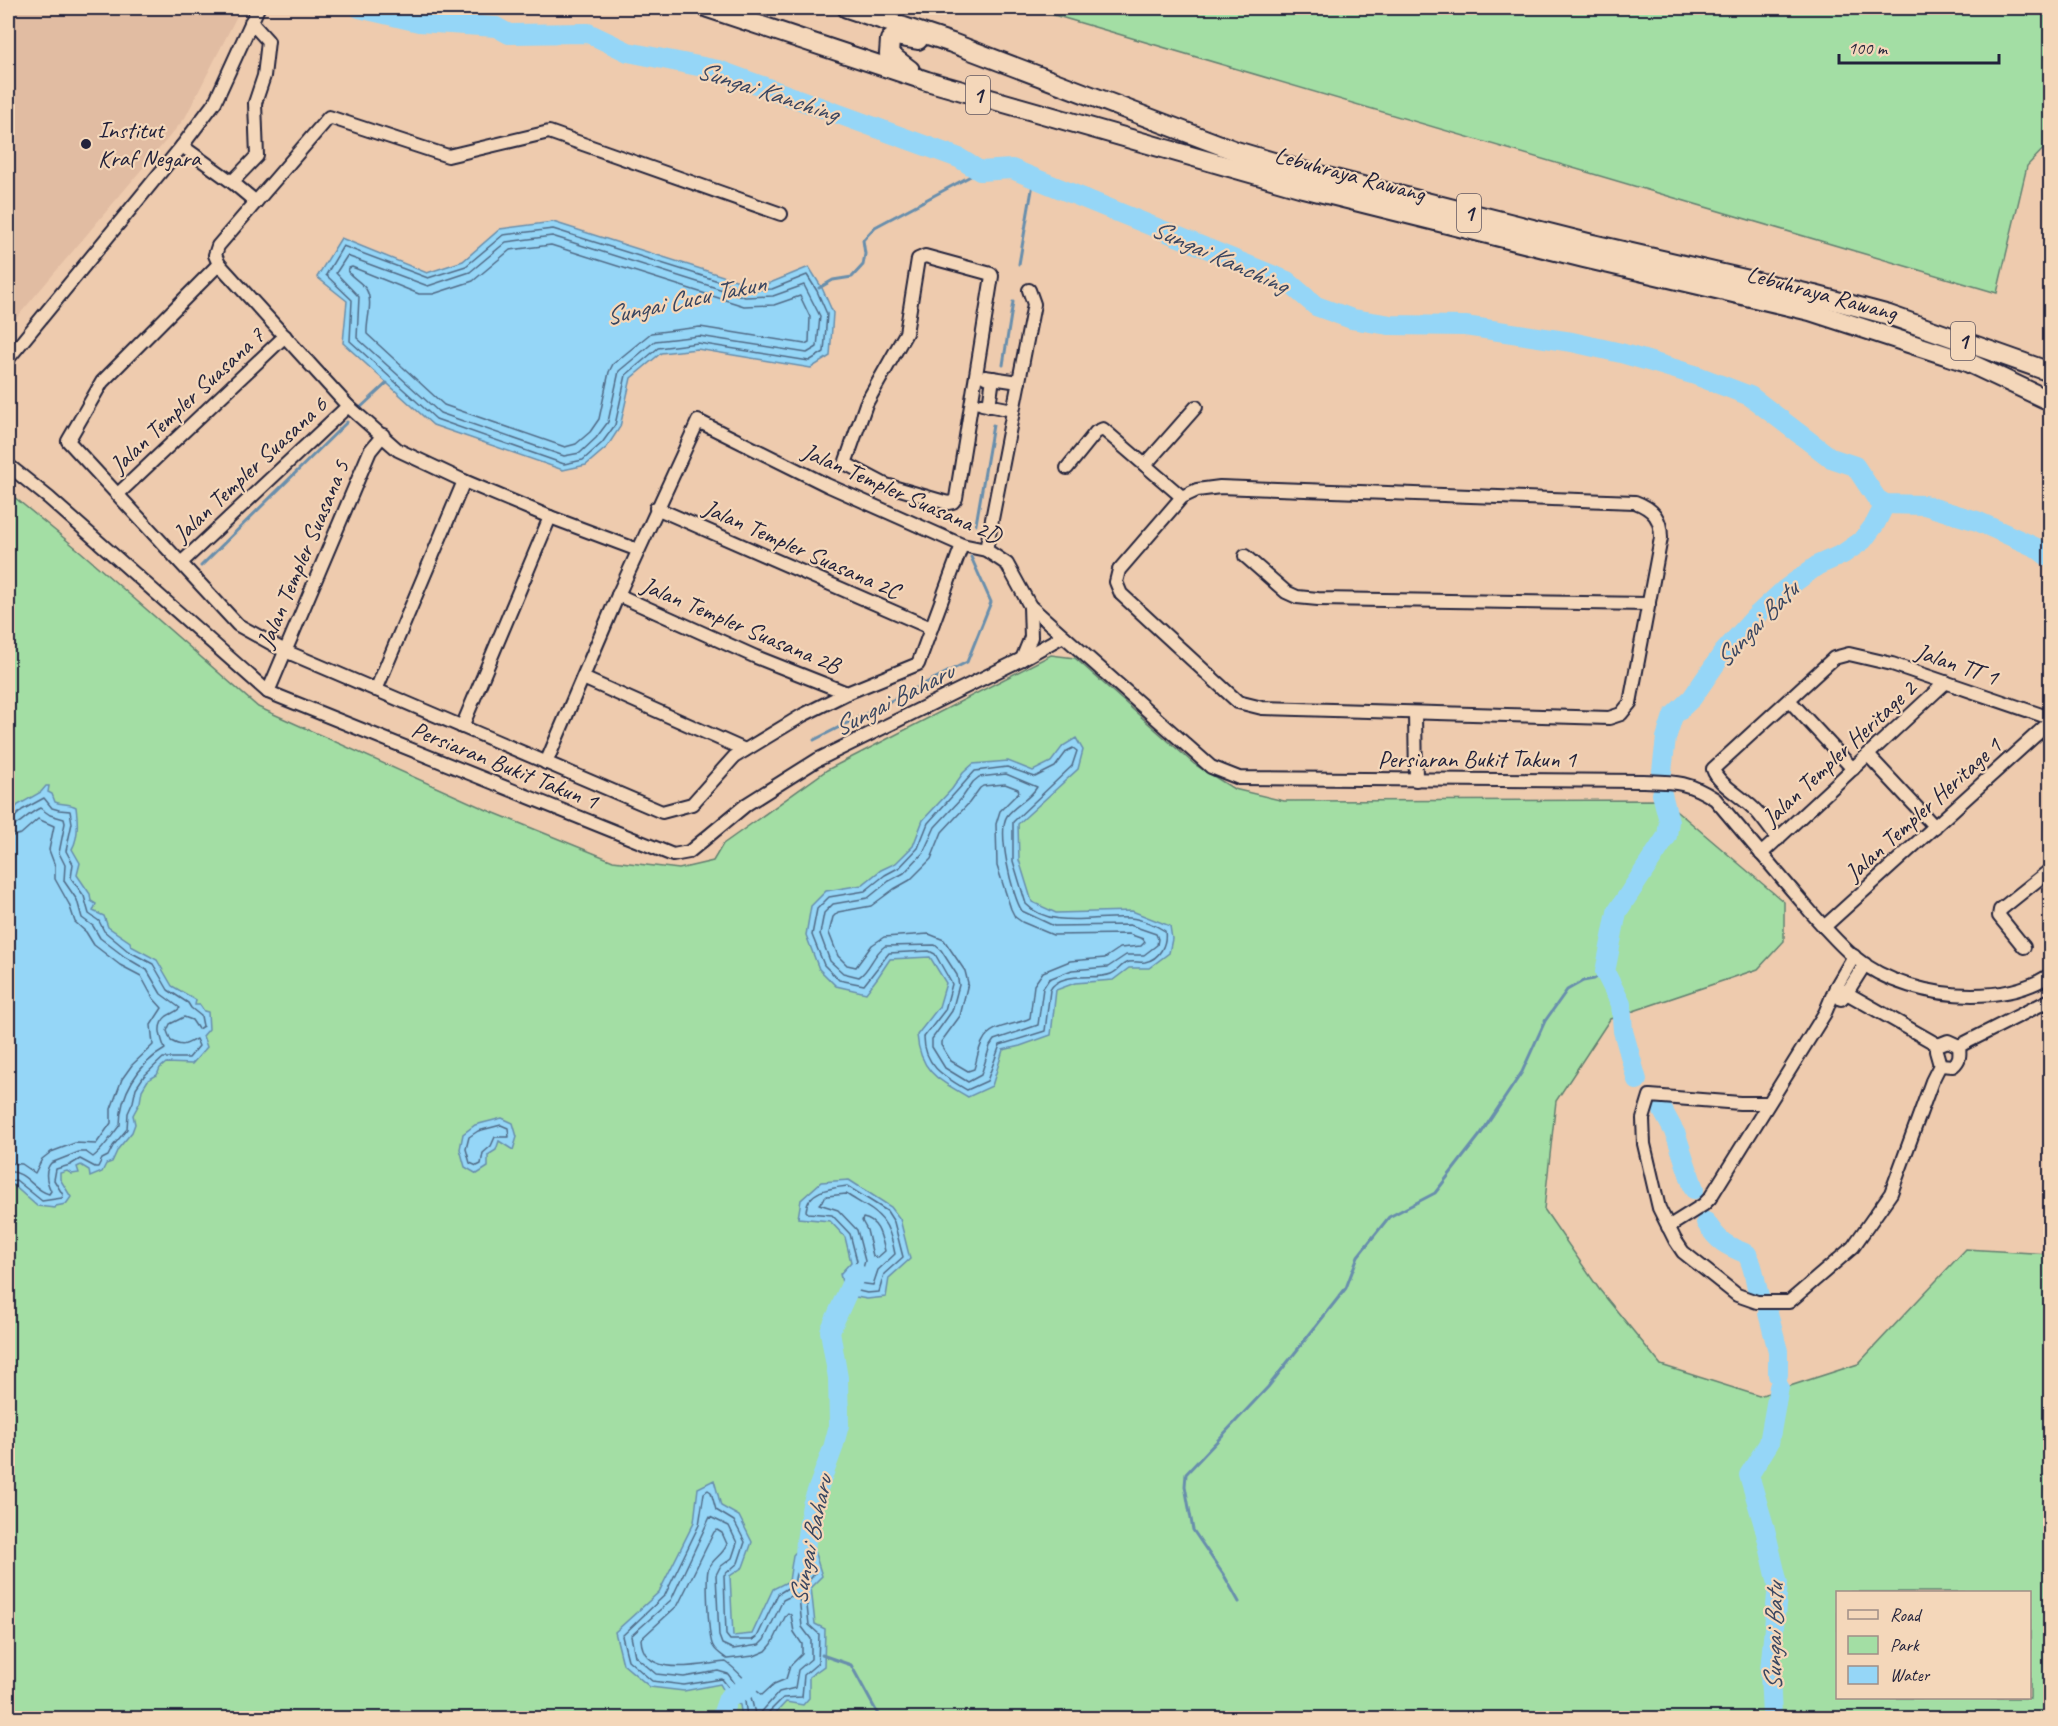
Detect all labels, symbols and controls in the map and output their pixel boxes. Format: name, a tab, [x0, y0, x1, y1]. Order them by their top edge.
scale bar	[1839, 27, 2000, 65]
text: 100 m	[1848, 37, 1889, 59]
water label: Sungai Kanching	[693, 53, 846, 131]
road number: 1	[966, 76, 990, 114]
place label: Institut Kraf Negara	[98, 115, 202, 173]
marker: Institut Kraf Negara	[79, 137, 93, 151]
street label: Lebuhraya Rawang	[1271, 139, 1430, 209]
road number: 1	[1457, 194, 1481, 232]
water label: Sungai Kanching	[1146, 212, 1297, 303]
street label: Lebuhraya Rawang	[1743, 258, 1902, 328]
water label: Sungai Cucu Takun	[602, 266, 770, 333]
street label: Jalan Templer Suasana 7	[103, 320, 271, 480]
road number: 1	[1951, 322, 1975, 360]
street label: Jalan Templer Suasana 6	[166, 389, 334, 549]
street label: Jalan Templer Suasana 2D	[797, 435, 1008, 551]
street label: Jalan Templer Suasana 5	[250, 455, 356, 653]
street label: Jalan Templer Suasana 2C	[698, 492, 907, 607]
street label: Jalan Templer Suasana 2B	[636, 569, 846, 681]
water label: Sungai Batu	[1707, 571, 1809, 674]
street label: Jalan TT 1	[1911, 636, 2003, 692]
water label: Sungai Baharu	[828, 654, 962, 744]
street label: Jalan Templer Heritage 2	[1755, 672, 1924, 833]
street label: Persiaran Bukit Takun 1	[407, 714, 604, 817]
street label: Jalan Templer Heritage 1	[1838, 730, 2008, 888]
street label: Persiaran Bukit Takun 1	[1378, 744, 1577, 774]
water label: Sungai Baharu	[781, 1470, 841, 1607]
water label: Sungai Batu	[1756, 1579, 1791, 1691]
legend	[1836, 1591, 2031, 1699]
text: Road	[1890, 1604, 1923, 1626]
text: Park	[1890, 1634, 1920, 1656]
text: Water	[1890, 1664, 1931, 1686]

